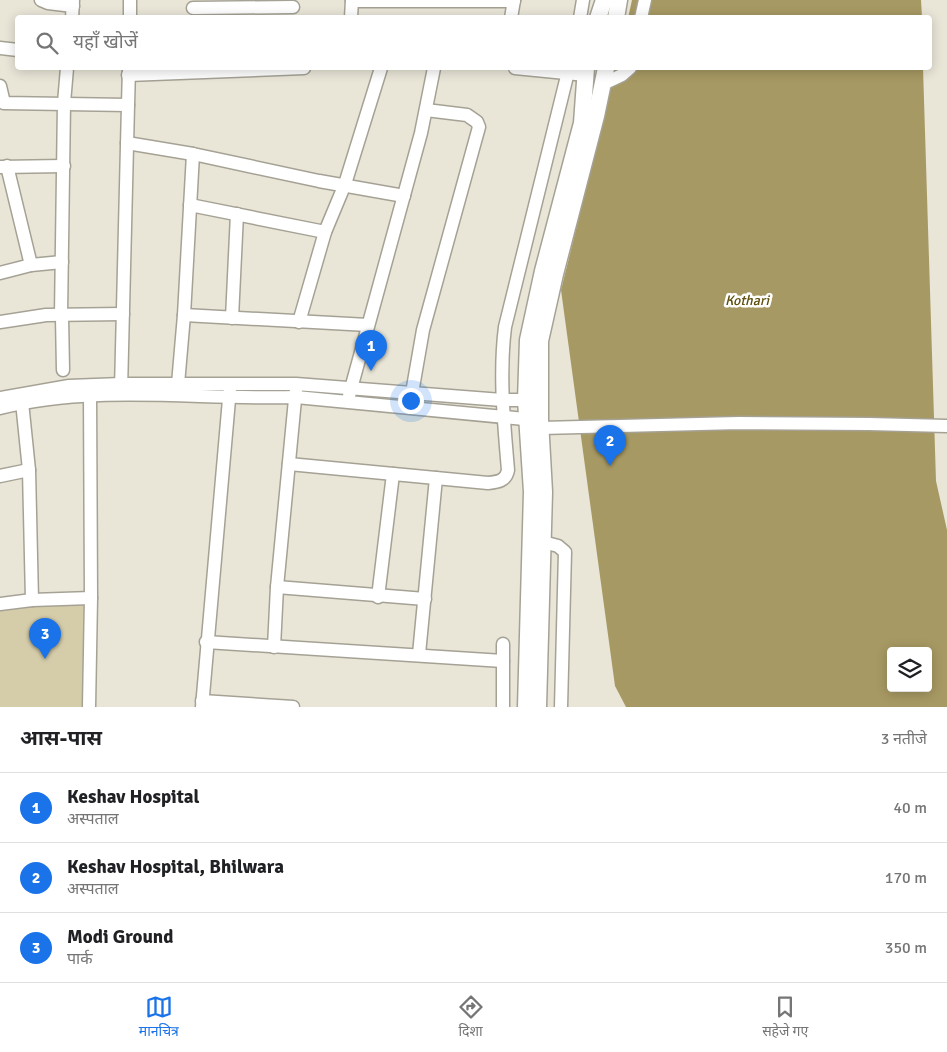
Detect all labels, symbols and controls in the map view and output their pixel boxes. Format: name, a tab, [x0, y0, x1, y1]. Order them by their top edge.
search box	[15, 15, 932, 70]
icon: search	[33, 29, 61, 57]
text: यहाँ खोजें	[73, 30, 138, 54]
water label: Kothari	[725, 292, 770, 309]
pin: 1	[355, 330, 387, 371]
your location	[398, 388, 424, 414]
pin: 2	[594, 425, 626, 466]
pin: 3	[29, 618, 61, 659]
map controls	[887, 647, 932, 692]
button: layers	[887, 647, 932, 692]
text: आस-पास	[20, 725, 102, 751]
text: 3 नतीजे	[881, 729, 927, 749]
text: Keshav Hospital	[67, 785, 200, 809]
text: 1	[32, 798, 40, 818]
text: 40 m	[893, 798, 927, 818]
text: अस्पताल	[67, 809, 119, 829]
text: Keshav Hospital, Bhilwara	[67, 855, 284, 879]
text: 2	[32, 868, 40, 888]
text: 170 m	[885, 868, 927, 888]
text: अस्पताल	[67, 879, 119, 899]
text: Modi Ground	[67, 925, 174, 949]
text: 3	[32, 938, 40, 958]
text: 350 m	[885, 938, 927, 958]
text: पार्क	[67, 949, 93, 969]
tab: मानचित्र	[139, 993, 179, 1042]
tab: दिशा	[457, 993, 485, 1042]
tab: सहेजे गए	[762, 993, 808, 1042]

